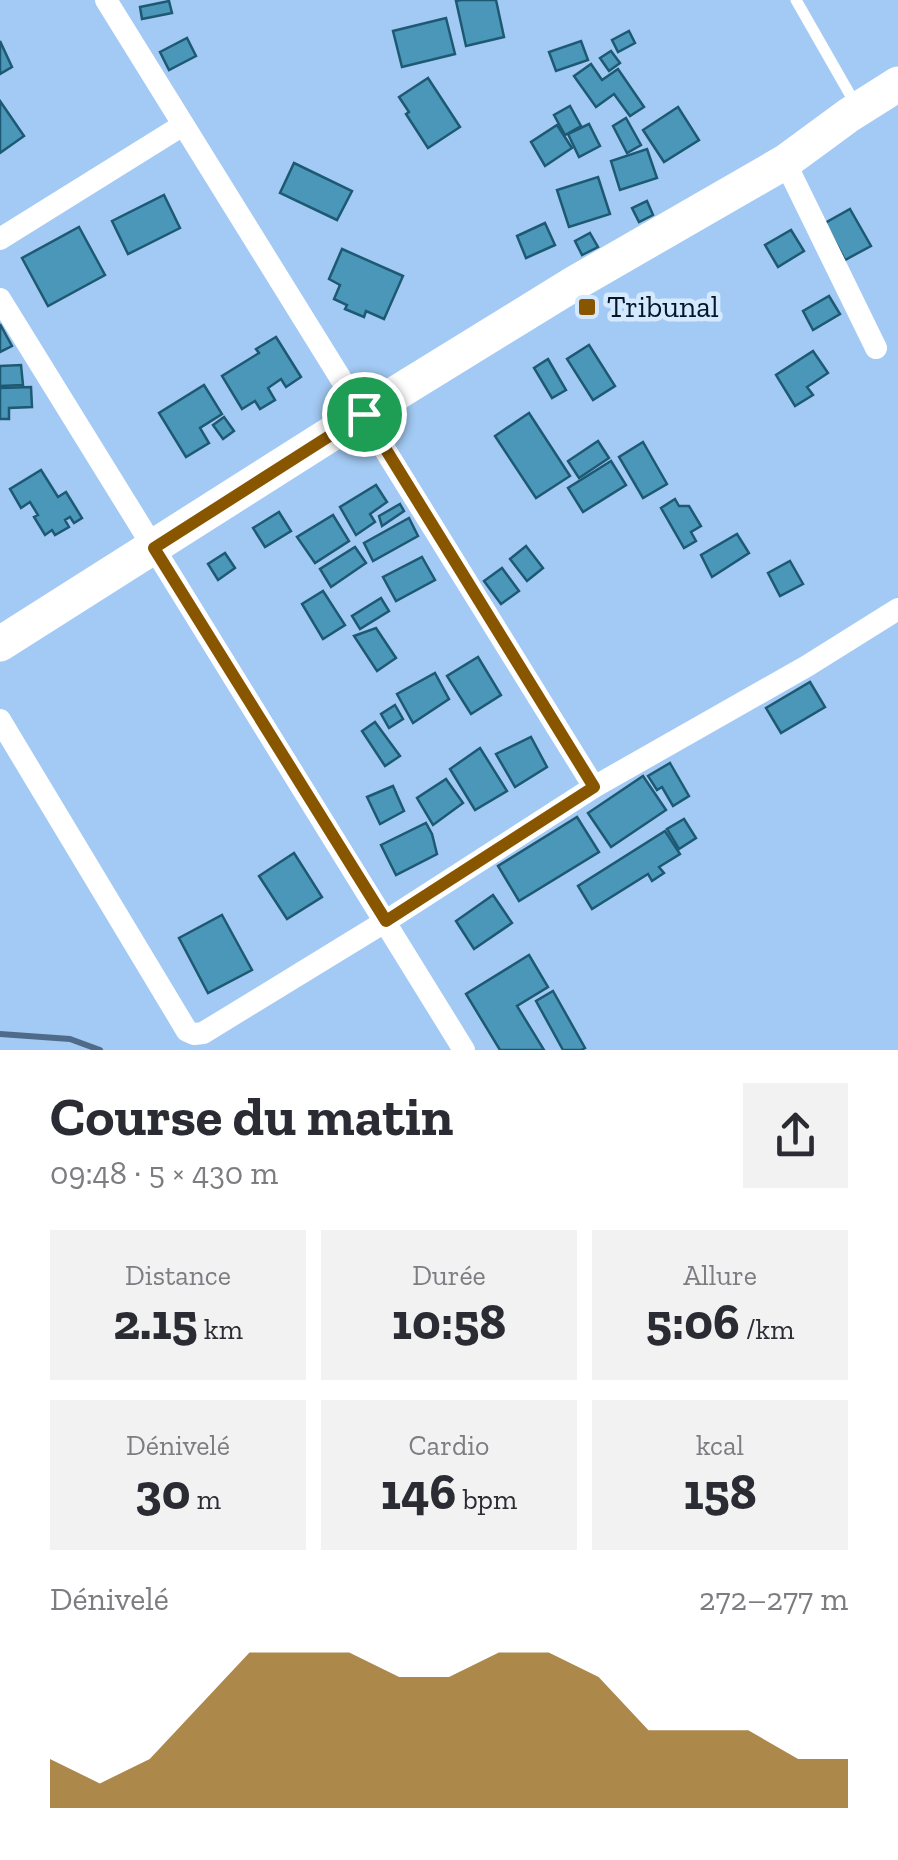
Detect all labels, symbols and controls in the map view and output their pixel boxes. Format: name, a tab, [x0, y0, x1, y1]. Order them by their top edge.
place label: Tribunal	[607, 289, 719, 325]
marker: Tribunal	[576, 296, 598, 318]
pin	[322, 372, 407, 457]
icon: arrive	[337, 387, 392, 442]
text: Course du matin	[50, 1083, 453, 1149]
button: share	[743, 1083, 848, 1188]
text: 09:48 · 5 × 430 m	[50, 1154, 278, 1192]
text: Distance	[125, 1259, 231, 1292]
text: Durée	[412, 1259, 486, 1292]
text: Allure	[683, 1259, 757, 1292]
text: 2.15	[113, 1292, 198, 1352]
text: 10:58	[392, 1292, 506, 1352]
text: 5:06	[646, 1292, 740, 1352]
text: km	[198, 1313, 243, 1346]
text: /km	[740, 1313, 794, 1346]
text: Dénivelé	[126, 1429, 230, 1462]
text: Cardio	[409, 1429, 489, 1462]
text: kcal	[696, 1429, 744, 1462]
text: 30	[135, 1462, 190, 1522]
text: 146	[381, 1462, 456, 1522]
text: 158	[683, 1462, 757, 1522]
text: m	[190, 1483, 221, 1516]
text: bpm	[456, 1483, 517, 1516]
text: Dénivelé	[50, 1580, 169, 1618]
text: 272–277 m	[699, 1580, 848, 1618]

